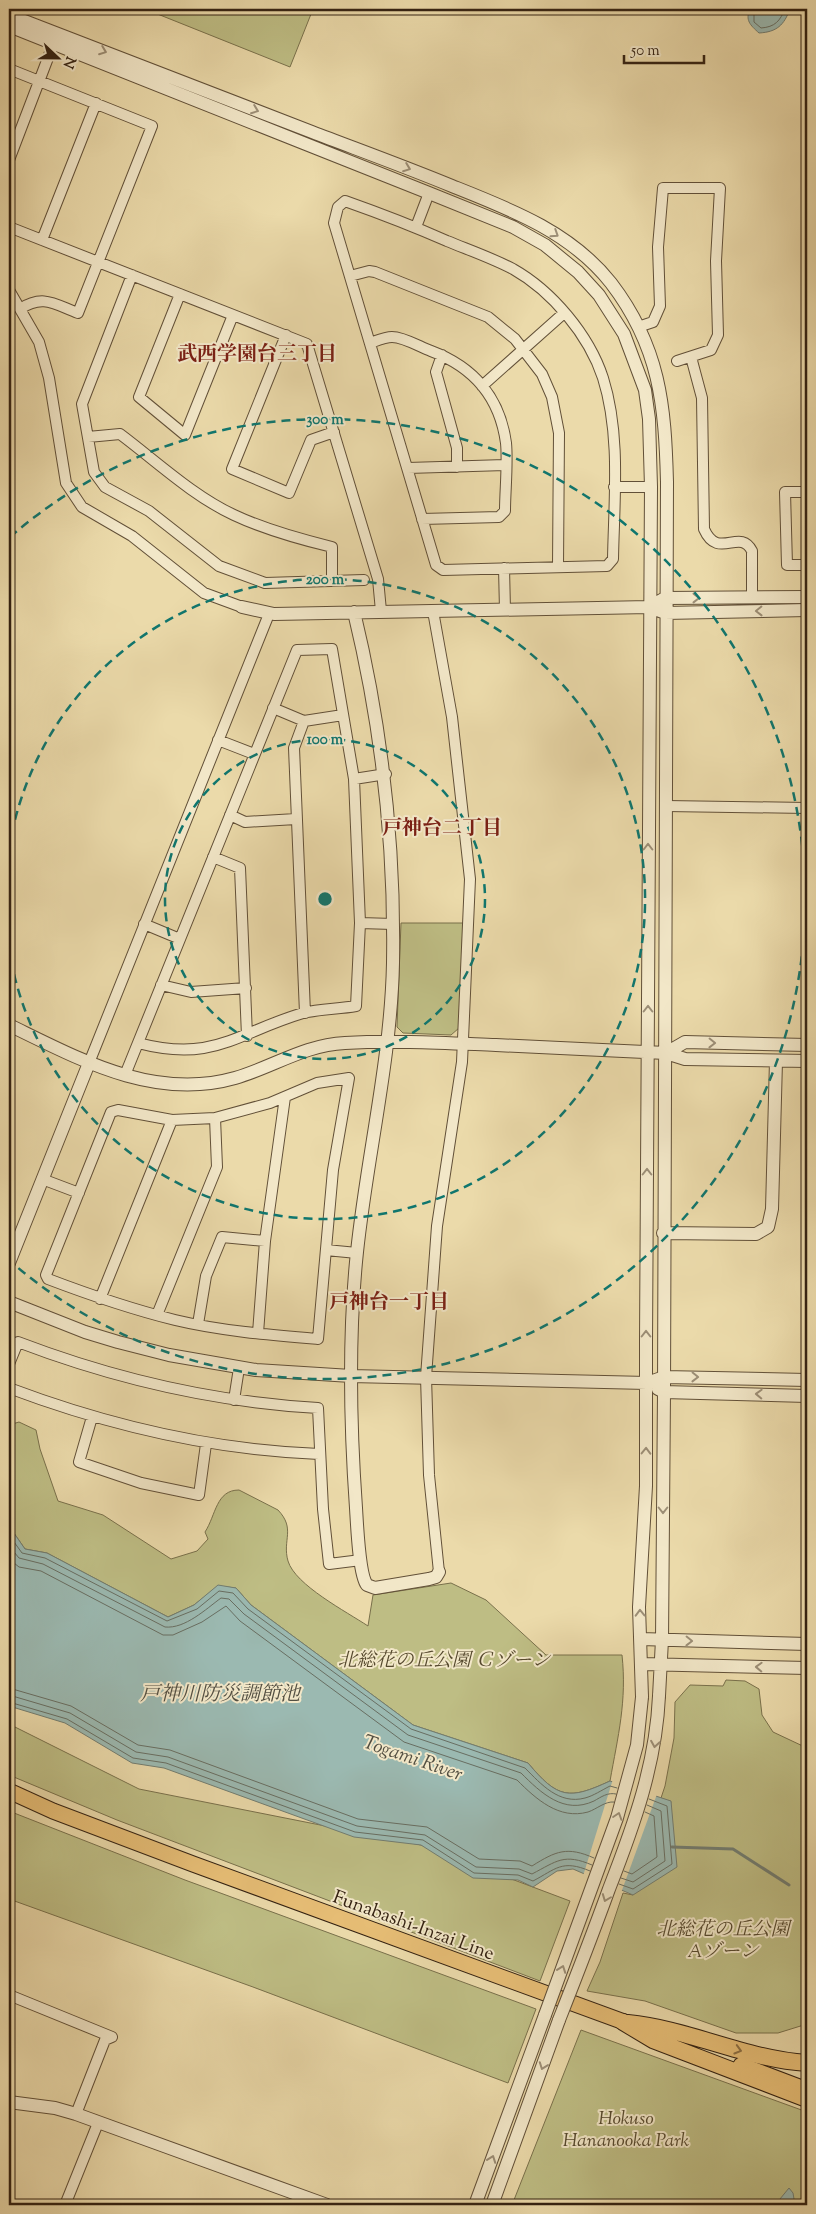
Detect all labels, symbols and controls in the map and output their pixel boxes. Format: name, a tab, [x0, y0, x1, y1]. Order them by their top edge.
north arrow	[32, 32, 82, 82]
scale bar	[624, 32, 704, 64]
text: 50 m	[630, 41, 660, 62]
one-way arrow	[98, 45, 107, 56]
text: N	[57, 53, 80, 71]
one-way arrow	[250, 104, 259, 114]
one-way arrow	[402, 162, 410, 172]
one-way arrow	[549, 228, 558, 237]
district label: 武西学園台三丁目	[177, 341, 337, 370]
text: 300 m	[306, 410, 344, 431]
text: 200 m	[306, 570, 345, 591]
one-way arrow	[692, 593, 700, 603]
one-way arrow	[754, 606, 762, 617]
text: 100 m	[307, 730, 344, 751]
district label: 戸神台二丁目	[382, 815, 502, 844]
one-way arrow	[643, 842, 653, 850]
centre of rings	[316, 890, 334, 908]
one-way arrow	[643, 1005, 653, 1012]
one-way arrow	[708, 1038, 716, 1048]
one-way arrow	[642, 1167, 652, 1175]
district label: 戸神台一丁目	[329, 1289, 449, 1318]
one-way arrow	[641, 1330, 651, 1338]
one-way arrow	[691, 1372, 699, 1383]
one-way arrow	[754, 1389, 762, 1399]
one-way arrow	[641, 1446, 652, 1454]
one-way arrow	[658, 1507, 668, 1515]
one-way arrow	[634, 1609, 645, 1617]
one-way arrow	[685, 1635, 693, 1646]
park label: 北総花の丘公園 Ｃゾーン	[338, 1648, 551, 1675]
one-way arrow	[754, 1662, 762, 1672]
water label: 戸神川防災調節池	[140, 1681, 302, 1710]
water label: Togami River	[358, 1729, 466, 1790]
one-way arrow	[650, 1740, 661, 1748]
one-way arrow	[612, 1812, 622, 1821]
street label: Funabashi-Inzai Line	[329, 1885, 498, 1968]
one-way arrow	[602, 1894, 612, 1902]
park label: 北総花の丘公園 Aゾーン	[656, 1917, 792, 1966]
one-way arrow	[556, 1965, 566, 1974]
one-way arrow	[733, 2045, 741, 2055]
one-way arrow	[539, 2061, 549, 2070]
park label: Hokuso Hananooka Park	[563, 2106, 690, 2155]
one-way arrow	[486, 2156, 496, 2164]

